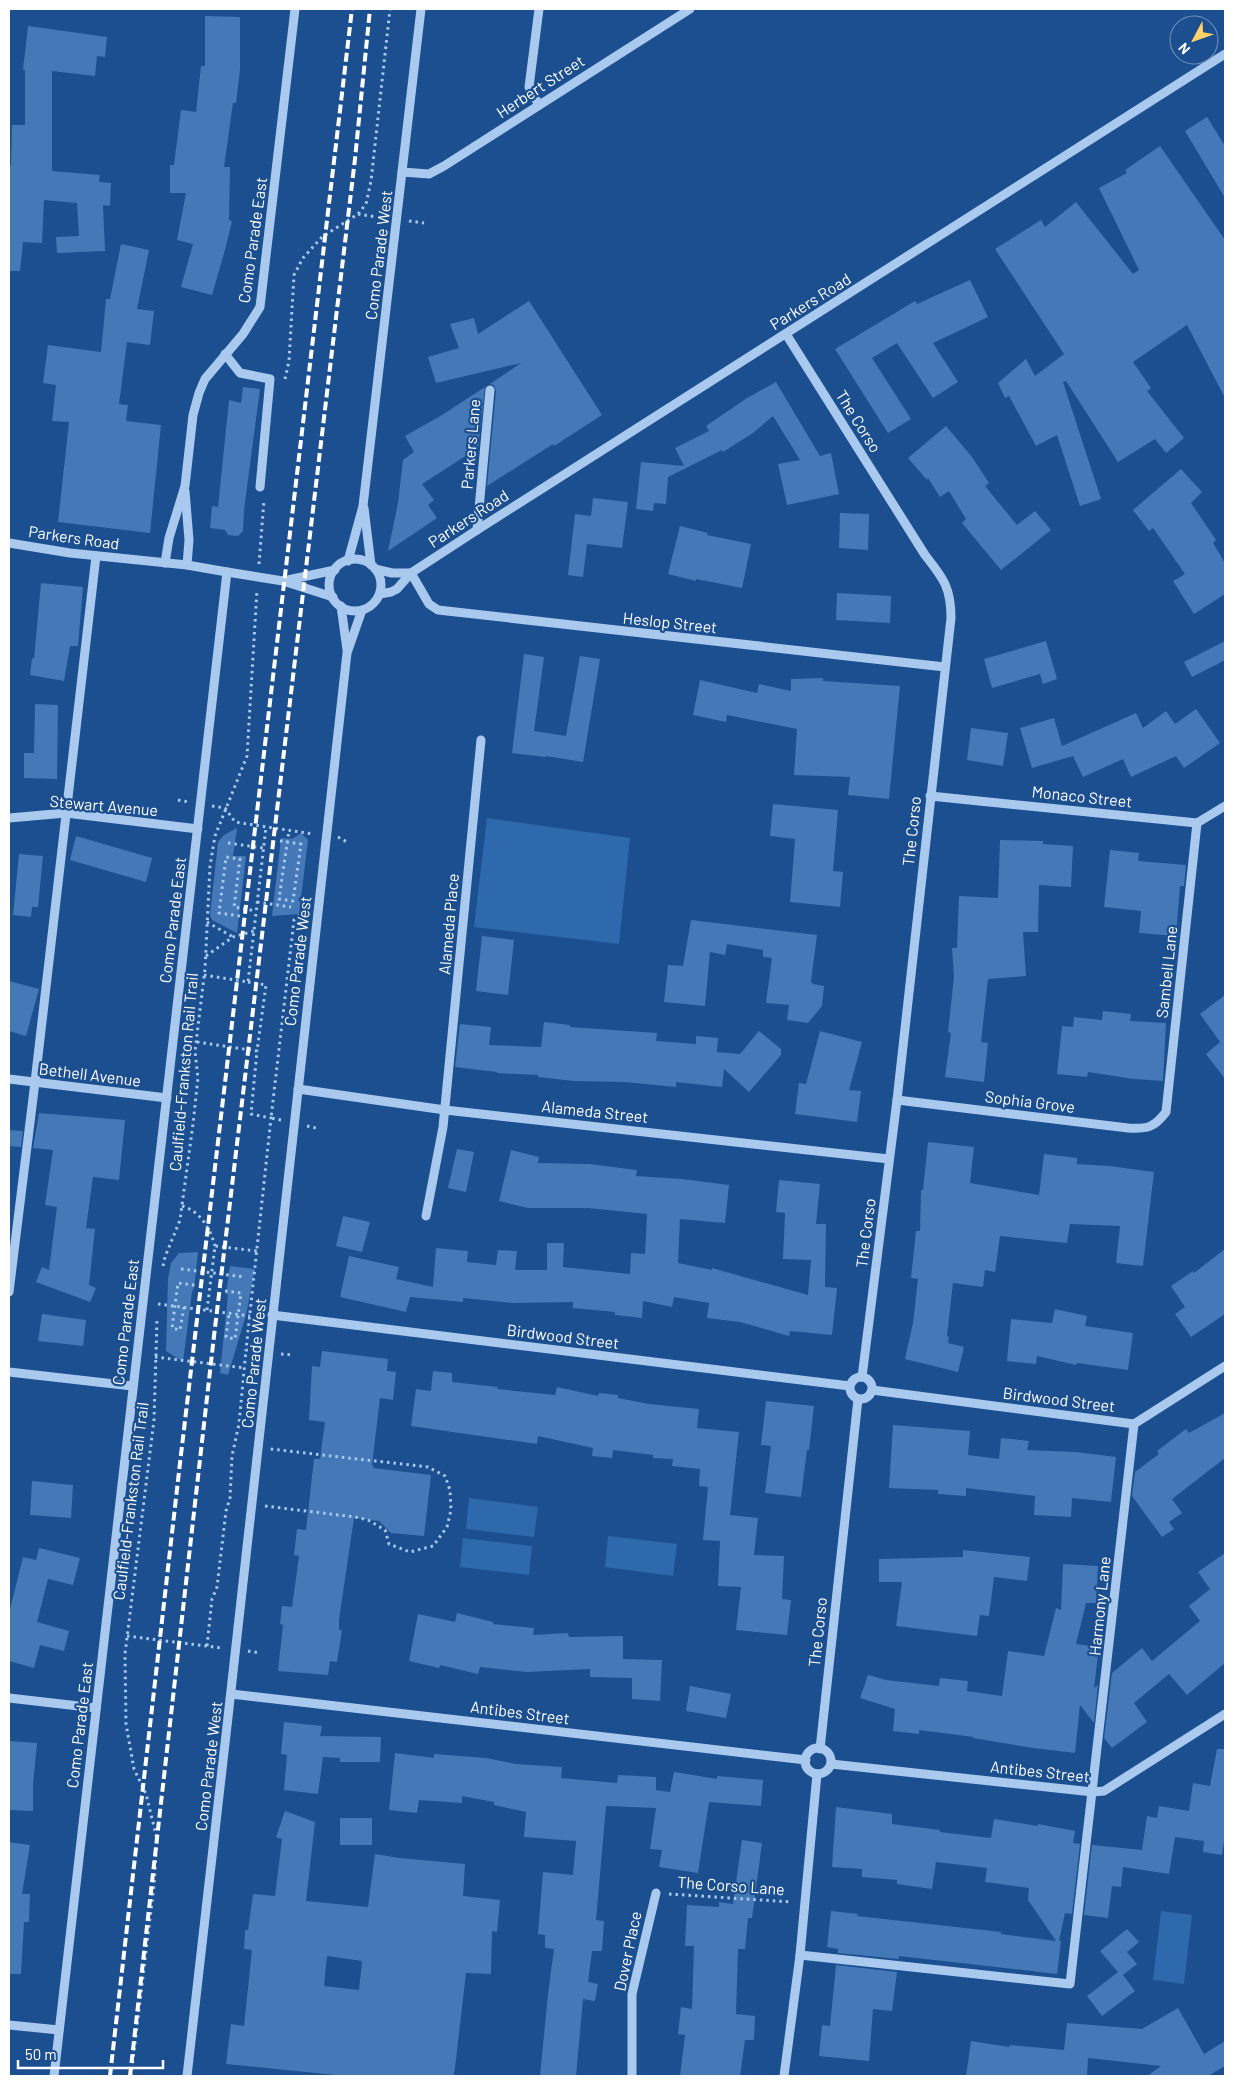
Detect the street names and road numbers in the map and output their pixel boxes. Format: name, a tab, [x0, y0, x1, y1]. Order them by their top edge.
street label: Herbert Street	[493, 51, 587, 121]
street label: Como Parade East	[234, 176, 270, 304]
street label: Como Parade West	[361, 189, 395, 321]
street label: Parkers Road	[766, 269, 854, 333]
street label: The Corso	[832, 386, 886, 456]
street label: Parkers Lane	[457, 398, 483, 490]
street label: Parkers Road	[424, 485, 512, 551]
street label: Parkers Road	[27, 521, 121, 553]
street label: Heslop Street	[622, 608, 718, 636]
street label: Monaco Street	[1031, 781, 1133, 811]
street label: Stewart Avenue	[49, 791, 159, 819]
street label: The Corso	[898, 795, 924, 867]
street label: Como Parade East	[155, 856, 189, 984]
street label: Alameda Place	[434, 873, 462, 975]
street label: Como Parade West	[280, 895, 314, 1027]
street label: Sambell Lane	[1152, 925, 1180, 1019]
street label: Caulfield-Frankston Rail Trail	[165, 972, 201, 1172]
street label: Bethell Avenue	[38, 1058, 142, 1090]
street label: Sophia Grove	[984, 1086, 1076, 1116]
street label: Alameda Street	[541, 1096, 649, 1126]
street label: The Corso	[851, 1197, 879, 1269]
street label: Como Parade East	[108, 1258, 142, 1386]
street label: Como Parade West	[237, 1297, 269, 1429]
street label: Birdwood Street	[506, 1320, 620, 1352]
street label: Birdwood Street	[1002, 1383, 1116, 1415]
street label: Caulfield-Frankston Rail Trail	[108, 1401, 152, 1601]
street label: Harmony Lane	[1084, 1555, 1114, 1657]
street label: The Corso	[804, 1596, 830, 1668]
street label: Como Parade East	[62, 1661, 96, 1789]
street label: Antibes Street	[469, 1696, 571, 1728]
street label: Como Parade West	[191, 1700, 225, 1832]
street label: Antibes Street	[989, 1756, 1091, 1786]
street label: The Corso Lane	[677, 1872, 785, 1898]
street label: Dover Place	[609, 1909, 645, 1993]

